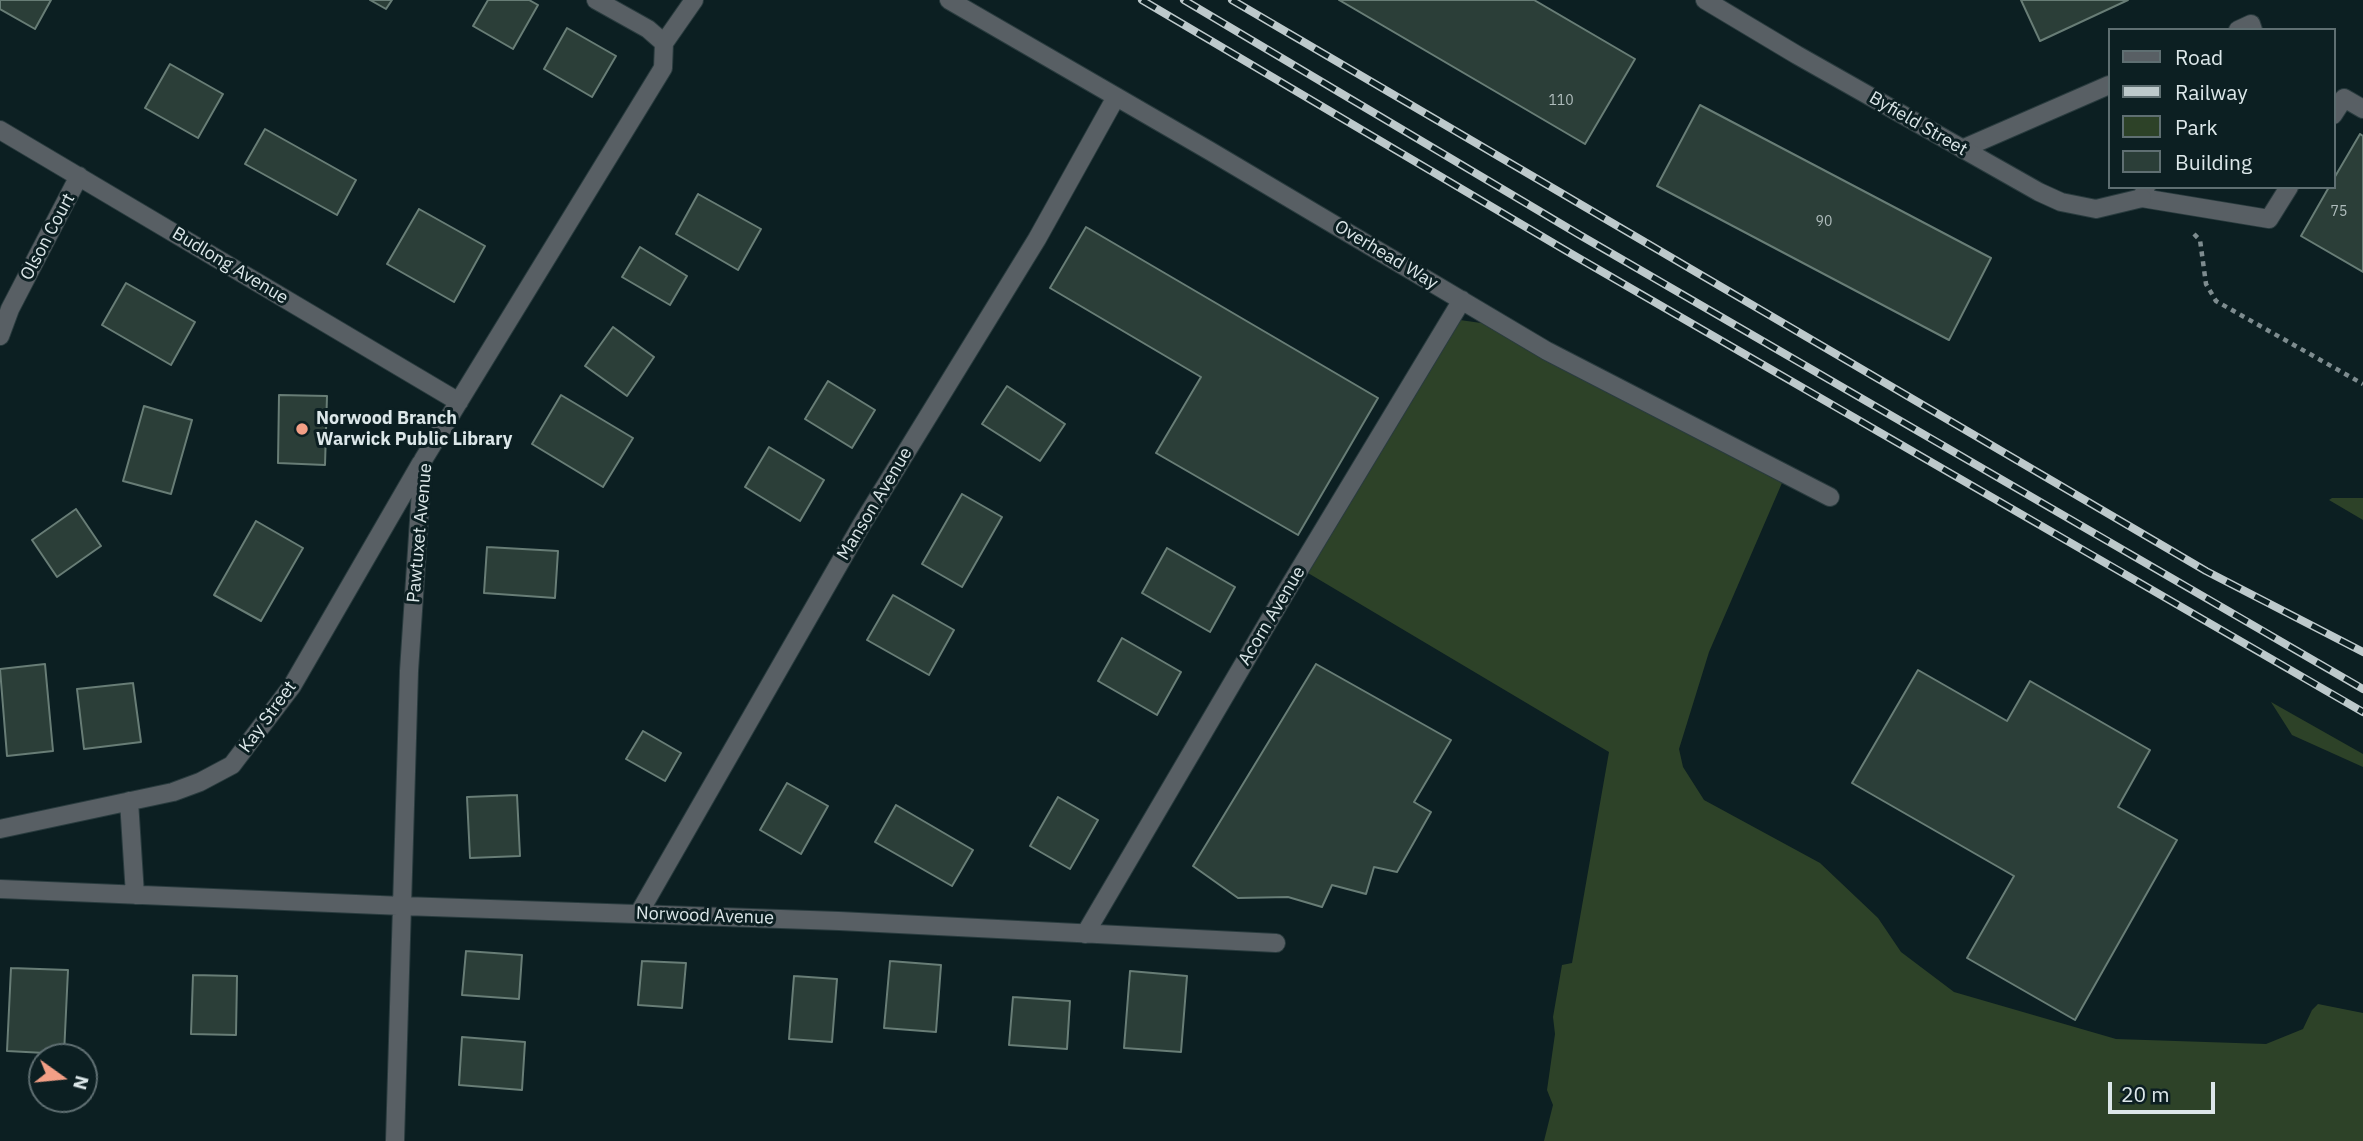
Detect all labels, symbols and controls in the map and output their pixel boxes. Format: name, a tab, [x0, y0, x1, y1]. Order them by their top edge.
legend	[2108, 28, 2335, 189]
text: Road	[2175, 43, 2223, 71]
text: Railway	[2175, 78, 2248, 106]
street label: Byfield Street	[1865, 87, 1971, 161]
house number: 110	[1548, 93, 1574, 109]
text: Park	[2175, 113, 2218, 141]
text: Building	[2175, 148, 2252, 176]
street label: Olson Court	[16, 190, 80, 284]
house number: 75	[2331, 204, 2347, 220]
house number: 90	[1816, 214, 1832, 230]
street label: Overhead Way	[1330, 216, 1442, 294]
street label: Budlong Avenue	[168, 223, 292, 309]
place label: Norwood Branch Warwick Public Library	[316, 408, 512, 450]
marker: Norwood Branch Warwick Public Library	[294, 421, 310, 437]
street label: Manson Avenue	[833, 444, 917, 564]
street label: Pawtuxet Avenue	[403, 462, 437, 604]
street label: Acorn Avenue	[1234, 563, 1310, 669]
street label: Kay Street	[235, 677, 301, 757]
street label: Norwood Avenue	[636, 903, 774, 929]
north arrow	[28, 1043, 98, 1113]
scale bar	[2111, 1068, 2218, 1112]
text: N	[68, 1073, 95, 1093]
text: 20 m	[2121, 1080, 2170, 1108]

